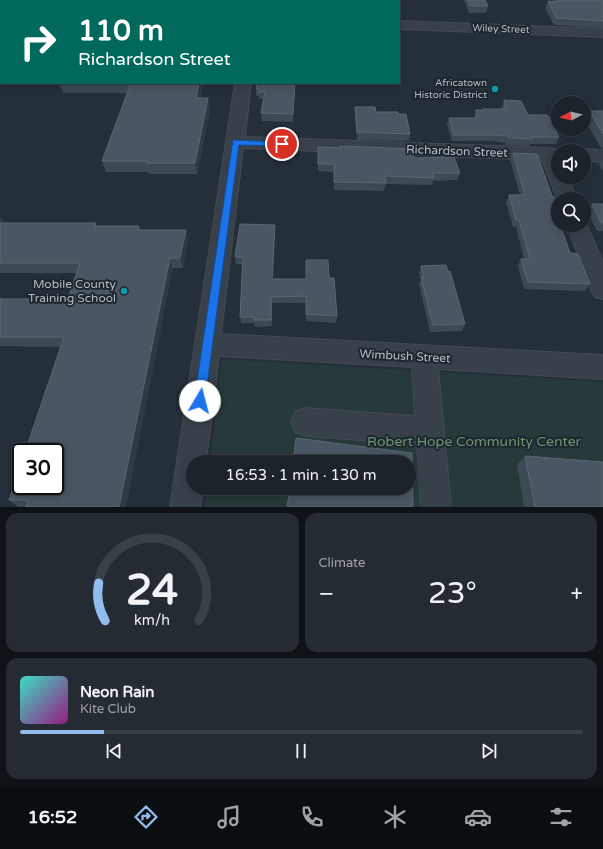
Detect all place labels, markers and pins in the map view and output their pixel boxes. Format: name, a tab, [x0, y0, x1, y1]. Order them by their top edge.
place label: Africatown Historic District	[414, 77, 487, 101]
marker: Africatown Historic District	[490, 84, 500, 94]
pin	[265, 127, 299, 161]
place label: Mobile County Training School	[28, 277, 117, 305]
marker: Mobile County Training School	[119, 286, 129, 296]

